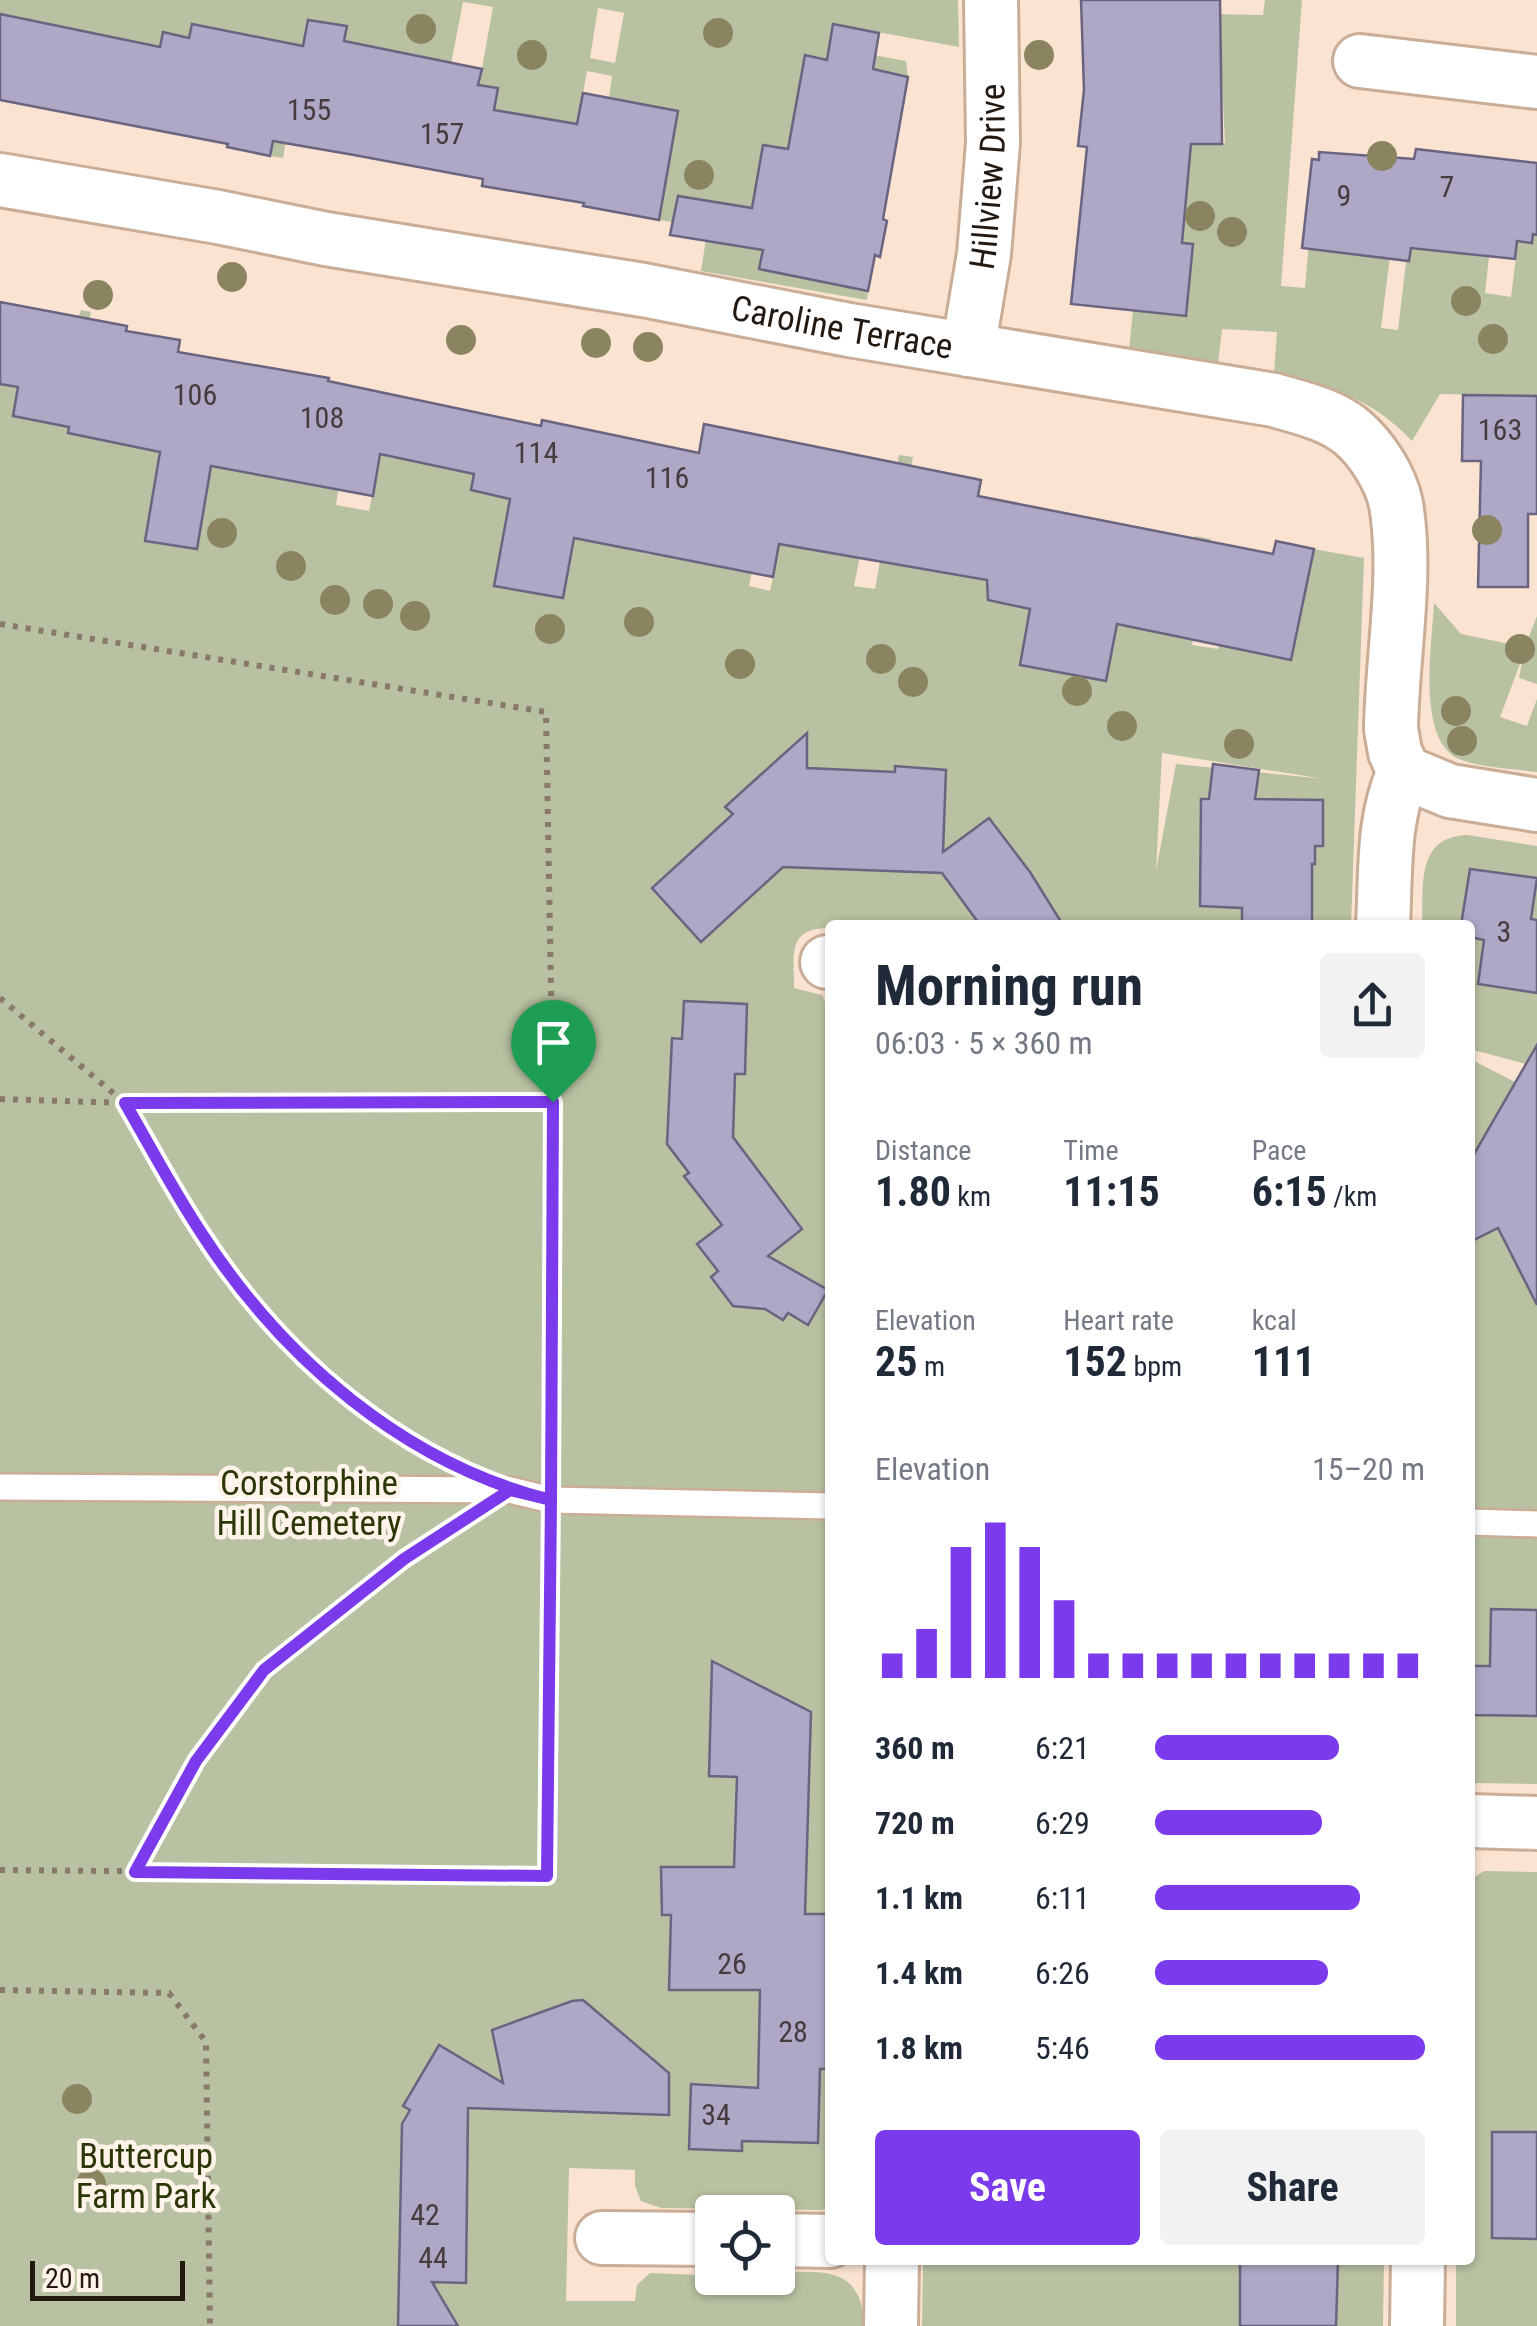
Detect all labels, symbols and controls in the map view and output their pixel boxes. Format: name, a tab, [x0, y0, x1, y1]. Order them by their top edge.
street label: Hillview Drive	[961, 83, 1014, 272]
house number: 155	[287, 92, 331, 127]
house number: 157	[420, 116, 464, 151]
house number: 7	[1440, 169, 1454, 204]
house number: 9	[1337, 178, 1351, 213]
street label: Caroline Terrace	[728, 287, 956, 367]
house number: 106	[173, 377, 217, 412]
house number: 108	[300, 400, 344, 435]
house number: 163	[1478, 412, 1522, 447]
house number: 114	[514, 435, 558, 470]
house number: 116	[645, 460, 689, 495]
house number: 3	[1497, 914, 1511, 949]
button: share	[1320, 953, 1425, 1058]
text: Morning run	[875, 954, 1143, 1018]
pin	[511, 1000, 596, 1103]
icon: arrive	[526, 1015, 581, 1070]
text: 06:03 · 5 × 360 m	[875, 1024, 1093, 1062]
text: Distance	[875, 1134, 972, 1167]
text: Time	[1063, 1134, 1119, 1167]
text: Pace	[1252, 1134, 1307, 1167]
text: 1.80	[875, 1167, 951, 1216]
text: 11:15	[1063, 1167, 1160, 1216]
text: 6:15	[1252, 1167, 1327, 1216]
text: km	[951, 1180, 991, 1213]
text: /km	[1327, 1180, 1377, 1213]
text: Elevation	[875, 1304, 976, 1337]
text: Heart rate	[1063, 1304, 1174, 1337]
text: kcal	[1252, 1304, 1297, 1337]
text: 25	[875, 1337, 917, 1386]
text: 152	[1063, 1337, 1127, 1386]
text: 111	[1252, 1337, 1315, 1386]
text: m	[917, 1350, 945, 1383]
text: bpm	[1127, 1350, 1182, 1383]
text: Elevation	[875, 1450, 990, 1488]
text: 15–20 m	[1312, 1450, 1425, 1488]
park label: Corstorphine Hill Cemetery	[216, 1463, 402, 1544]
text: 360 m	[875, 1729, 955, 1767]
text: 6:21	[1035, 1729, 1090, 1767]
text: 720 m	[875, 1804, 955, 1842]
text: 6:29	[1035, 1804, 1090, 1842]
text: 1.1 km	[875, 1879, 963, 1917]
text: 6:11	[1035, 1879, 1090, 1917]
house number: 26	[717, 1946, 747, 1981]
text: 1.4 km	[875, 1954, 963, 1992]
text: 6:26	[1035, 1954, 1090, 1992]
house number: 28	[778, 2014, 808, 2049]
text: 1.8 km	[875, 2029, 963, 2067]
text: 5:46	[1035, 2029, 1090, 2067]
house number: 34	[701, 2097, 731, 2132]
button: Save	[875, 2130, 1140, 2245]
button: Share	[1160, 2130, 1425, 2245]
park label: Buttercup Farm Park	[76, 2136, 216, 2217]
map controls	[695, 2195, 795, 2295]
button: locate	[695, 2195, 795, 2295]
house number: 42	[410, 2197, 440, 2232]
house number: 44	[418, 2240, 448, 2275]
scale bar	[30, 2256, 185, 2300]
text: 20 m	[45, 2262, 100, 2295]

